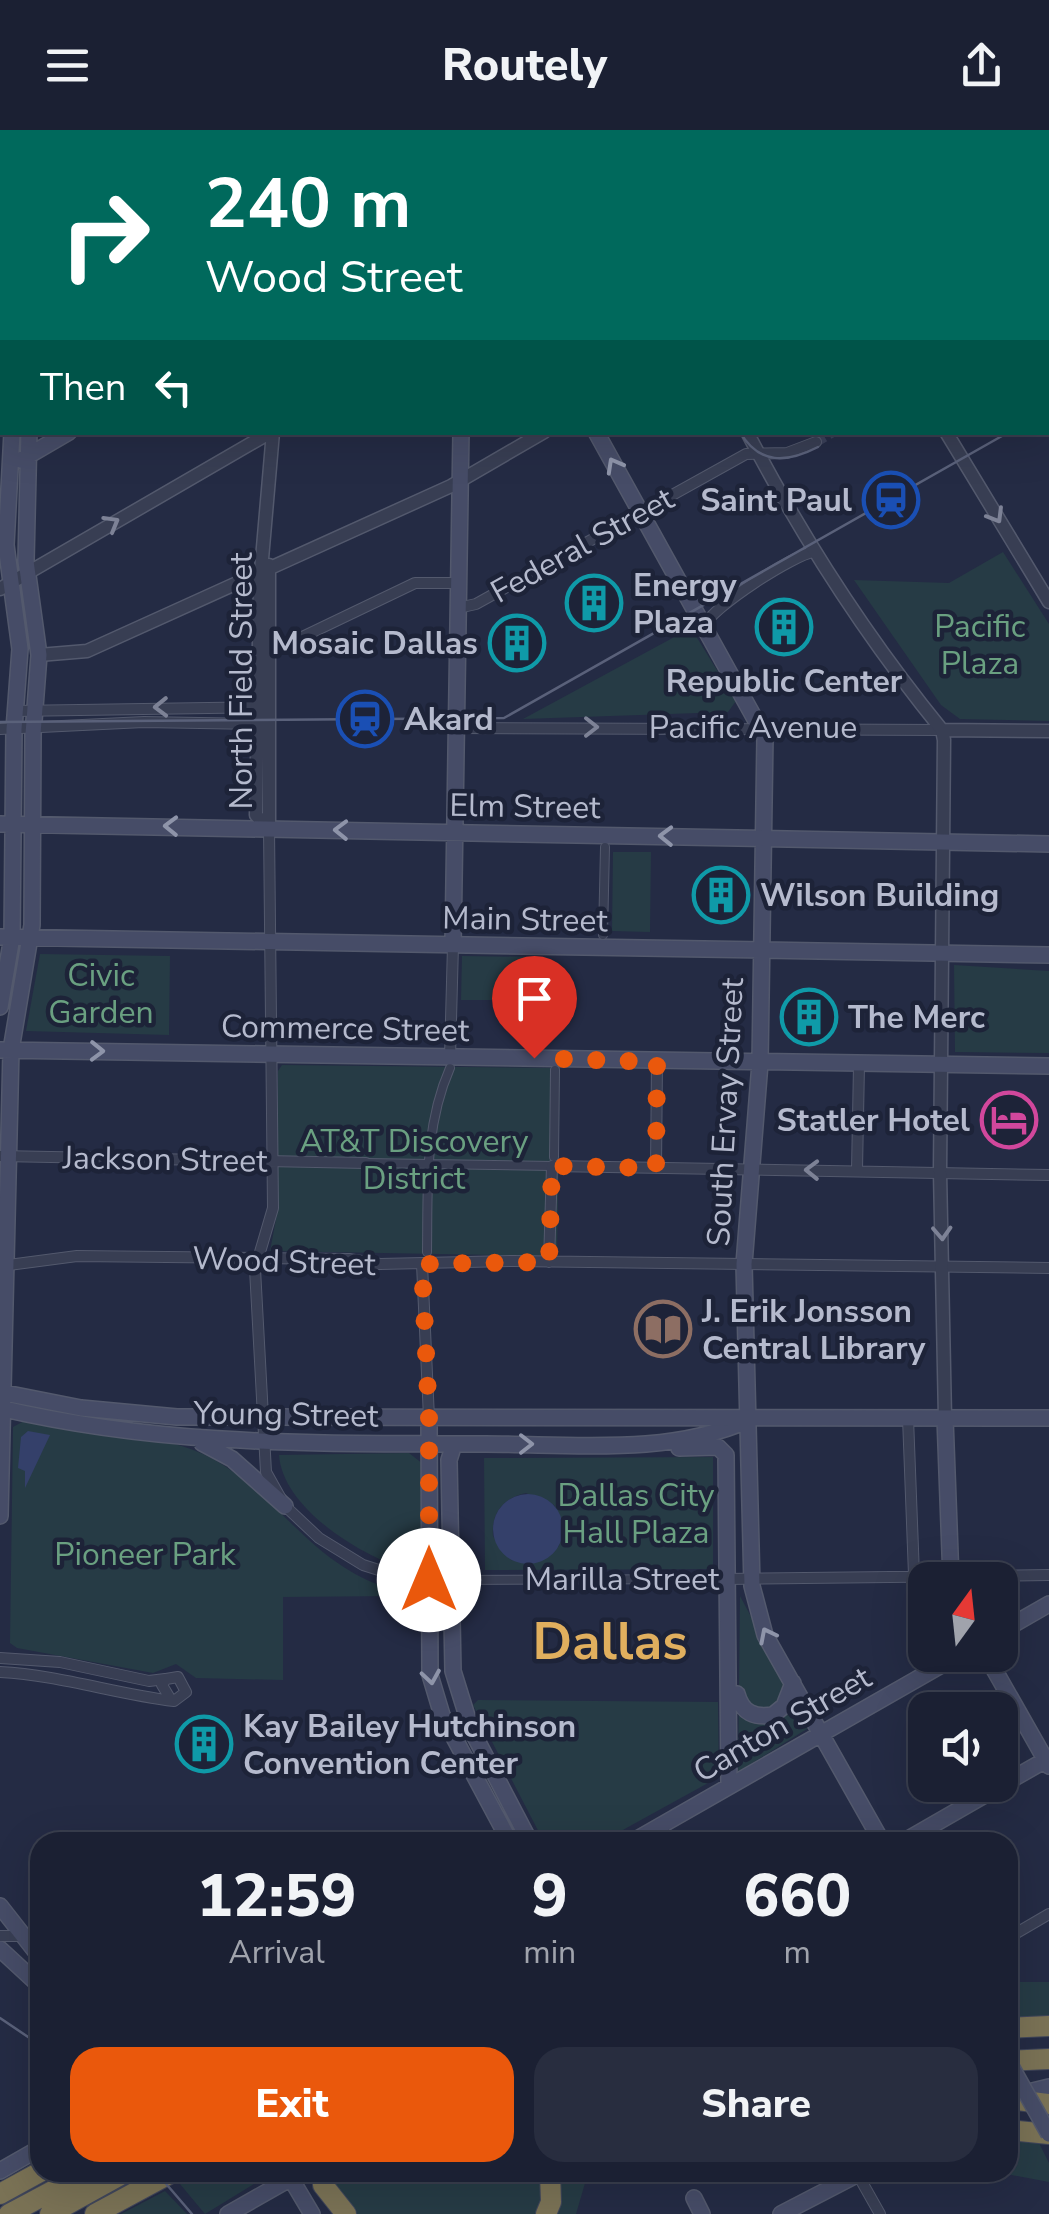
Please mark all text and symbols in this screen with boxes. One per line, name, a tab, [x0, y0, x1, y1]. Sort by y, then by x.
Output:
text: Routely	[442, 35, 607, 96]
icon: menu	[40, 38, 95, 93]
icon: share	[954, 38, 1009, 93]
text: 240 m	[205, 156, 411, 252]
icon: right	[40, 170, 170, 300]
text: Wood Street	[205, 247, 463, 308]
icon: left	[146, 360, 201, 415]
text: Then	[40, 362, 126, 413]
one-way arrow	[607, 457, 626, 475]
station icon: Saint Paul	[861, 470, 921, 530]
street label: Federal Street	[483, 477, 682, 613]
place label: Saint Paul	[700, 479, 852, 522]
one-way arrow	[984, 505, 1003, 523]
one-way arrow	[101, 516, 119, 536]
street label: North Field Street	[220, 552, 263, 809]
place label: Energy Plaza	[633, 564, 738, 644]
building icon: Energy Plaza	[564, 573, 624, 633]
building icon: Republic Center	[754, 597, 814, 657]
park label: Pacific Plaza	[934, 605, 1026, 685]
building icon: Mosaic Dallas	[487, 613, 547, 673]
place label: Mosaic Dallas	[271, 622, 478, 665]
place label: Republic Center	[666, 660, 903, 703]
station icon: Akard	[335, 689, 395, 749]
one-way arrow	[152, 696, 168, 718]
place label: Akard	[404, 698, 494, 741]
street label: Pacific Avenue	[649, 706, 857, 749]
one-way arrow	[584, 716, 600, 738]
street label: Elm Street	[449, 784, 602, 829]
one-way arrow	[163, 816, 179, 837]
one-way arrow	[332, 819, 348, 841]
one-way arrow	[657, 825, 673, 846]
building icon: Wilson Building	[691, 865, 751, 925]
place label: Wilson Building	[760, 874, 999, 917]
street label: Main Street	[442, 897, 609, 942]
park label: Civic Garden	[48, 954, 154, 1034]
pin	[492, 956, 577, 1059]
icon: arrive	[507, 971, 562, 1026]
street label: South Ervay Street	[697, 976, 754, 1247]
building icon: The Merc	[779, 987, 839, 1047]
place label: The Merc	[848, 996, 985, 1039]
street label: Commerce Street	[220, 1005, 470, 1052]
one-way arrow	[90, 1041, 106, 1062]
hotel icon: Statler Hotel	[979, 1090, 1039, 1150]
place label: Statler Hotel	[777, 1099, 970, 1142]
park label: AT&T Discovery District	[300, 1120, 529, 1200]
street label: Jackson Street	[61, 1136, 269, 1183]
one-way arrow	[803, 1159, 819, 1180]
one-way arrow	[931, 1226, 952, 1242]
street label: Wood Street	[192, 1237, 377, 1286]
place label: J. Erik Jonsson Central Library	[701, 1290, 926, 1370]
library icon: J. Erik Jonsson Central Library	[633, 1299, 693, 1359]
street label: Young Street	[192, 1391, 380, 1438]
one-way arrow	[520, 1433, 535, 1455]
park label: Dallas City Hall Plaza	[557, 1474, 715, 1554]
position arrow	[377, 1528, 481, 1632]
park label: Pioneer Park	[54, 1533, 237, 1576]
street label: Marilla Street	[525, 1558, 720, 1601]
north arrow	[908, 1562, 1018, 1672]
map controls	[908, 1562, 1018, 1802]
district label: Dallas	[532, 1606, 688, 1677]
one-way arrow	[759, 1628, 779, 1646]
street label: Canton Street	[685, 1656, 880, 1793]
one-way arrow	[420, 1669, 441, 1685]
button: sound	[908, 1692, 1018, 1802]
place label: Kay Bailey Hutchinson Convention Center	[243, 1705, 576, 1785]
building icon: Kay Bailey Hutchinson Convention Center	[174, 1714, 234, 1774]
text: 12:59	[197, 1855, 356, 1937]
text: 9	[532, 1855, 568, 1937]
text: 660	[743, 1855, 851, 1937]
text: Arrival	[229, 1931, 325, 1974]
text: min	[523, 1931, 576, 1974]
text: m	[783, 1931, 811, 1974]
button: Exit	[70, 2047, 514, 2162]
button: Share	[534, 2047, 978, 2162]

